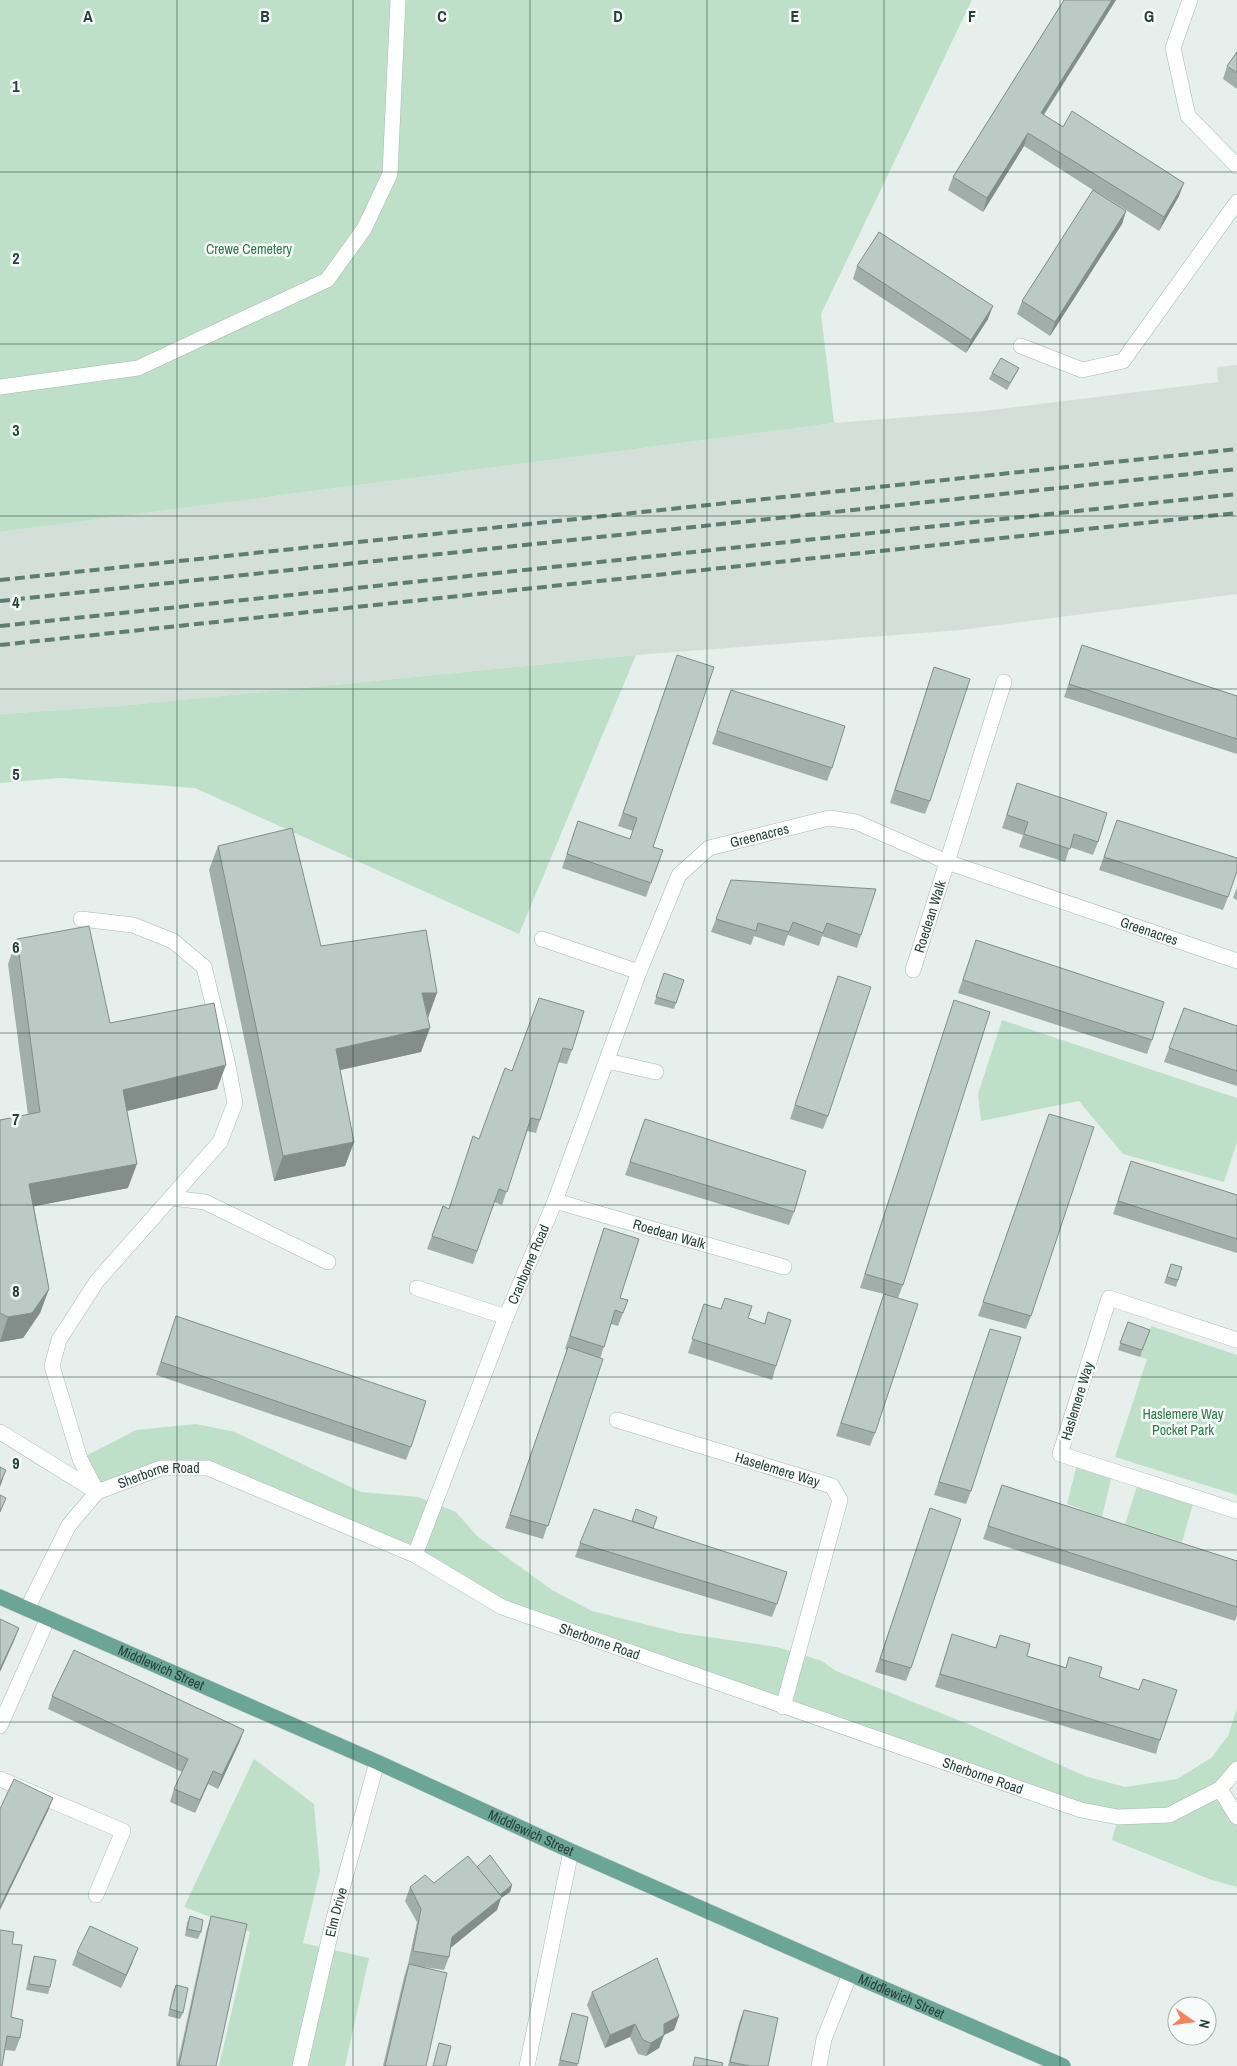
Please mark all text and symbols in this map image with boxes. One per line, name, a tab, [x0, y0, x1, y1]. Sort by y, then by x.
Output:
text: A	[83, 5, 93, 27]
text: B	[260, 5, 270, 27]
text: C	[437, 5, 447, 27]
text: D	[613, 5, 623, 27]
text: E	[791, 5, 800, 27]
text: F	[968, 5, 976, 27]
text: G	[1144, 5, 1154, 27]
text: 1	[12, 75, 20, 97]
park label: Crewe Cemetery	[206, 240, 292, 258]
text: 2	[12, 247, 20, 269]
text: 3	[12, 419, 20, 441]
text: 4	[12, 591, 20, 613]
text: 5	[12, 763, 20, 785]
street label: Greenacres	[728, 819, 791, 851]
street label: Roedean Walk	[910, 878, 950, 955]
street label: Greenacres	[1118, 913, 1181, 949]
text: 6	[12, 936, 20, 958]
text: 7	[12, 1108, 20, 1130]
street label: Roedean Walk	[631, 1215, 708, 1253]
street label: Cranborne Road	[503, 1222, 553, 1307]
text: 8	[12, 1280, 20, 1302]
street label: Haslemere Way	[1057, 1359, 1098, 1442]
park label: Haslemere Way Pocket Park	[1142, 1405, 1224, 1439]
street label: Haselemere Way	[733, 1448, 822, 1491]
text: 9	[12, 1452, 20, 1474]
street label: Sherborne Road	[115, 1459, 200, 1492]
street label: Sherborne Road	[557, 1619, 643, 1664]
street label: Middlewich Street	[115, 1641, 207, 1694]
street label: Sherborne Road	[940, 1753, 1026, 1798]
street label: Middlewich Street	[485, 1805, 577, 1860]
street label: Elm Drive	[321, 1885, 351, 1939]
street label: Middlewich Street	[856, 1970, 947, 2023]
north arrow	[1167, 1996, 1217, 2046]
text: N	[1195, 2018, 1214, 2030]

